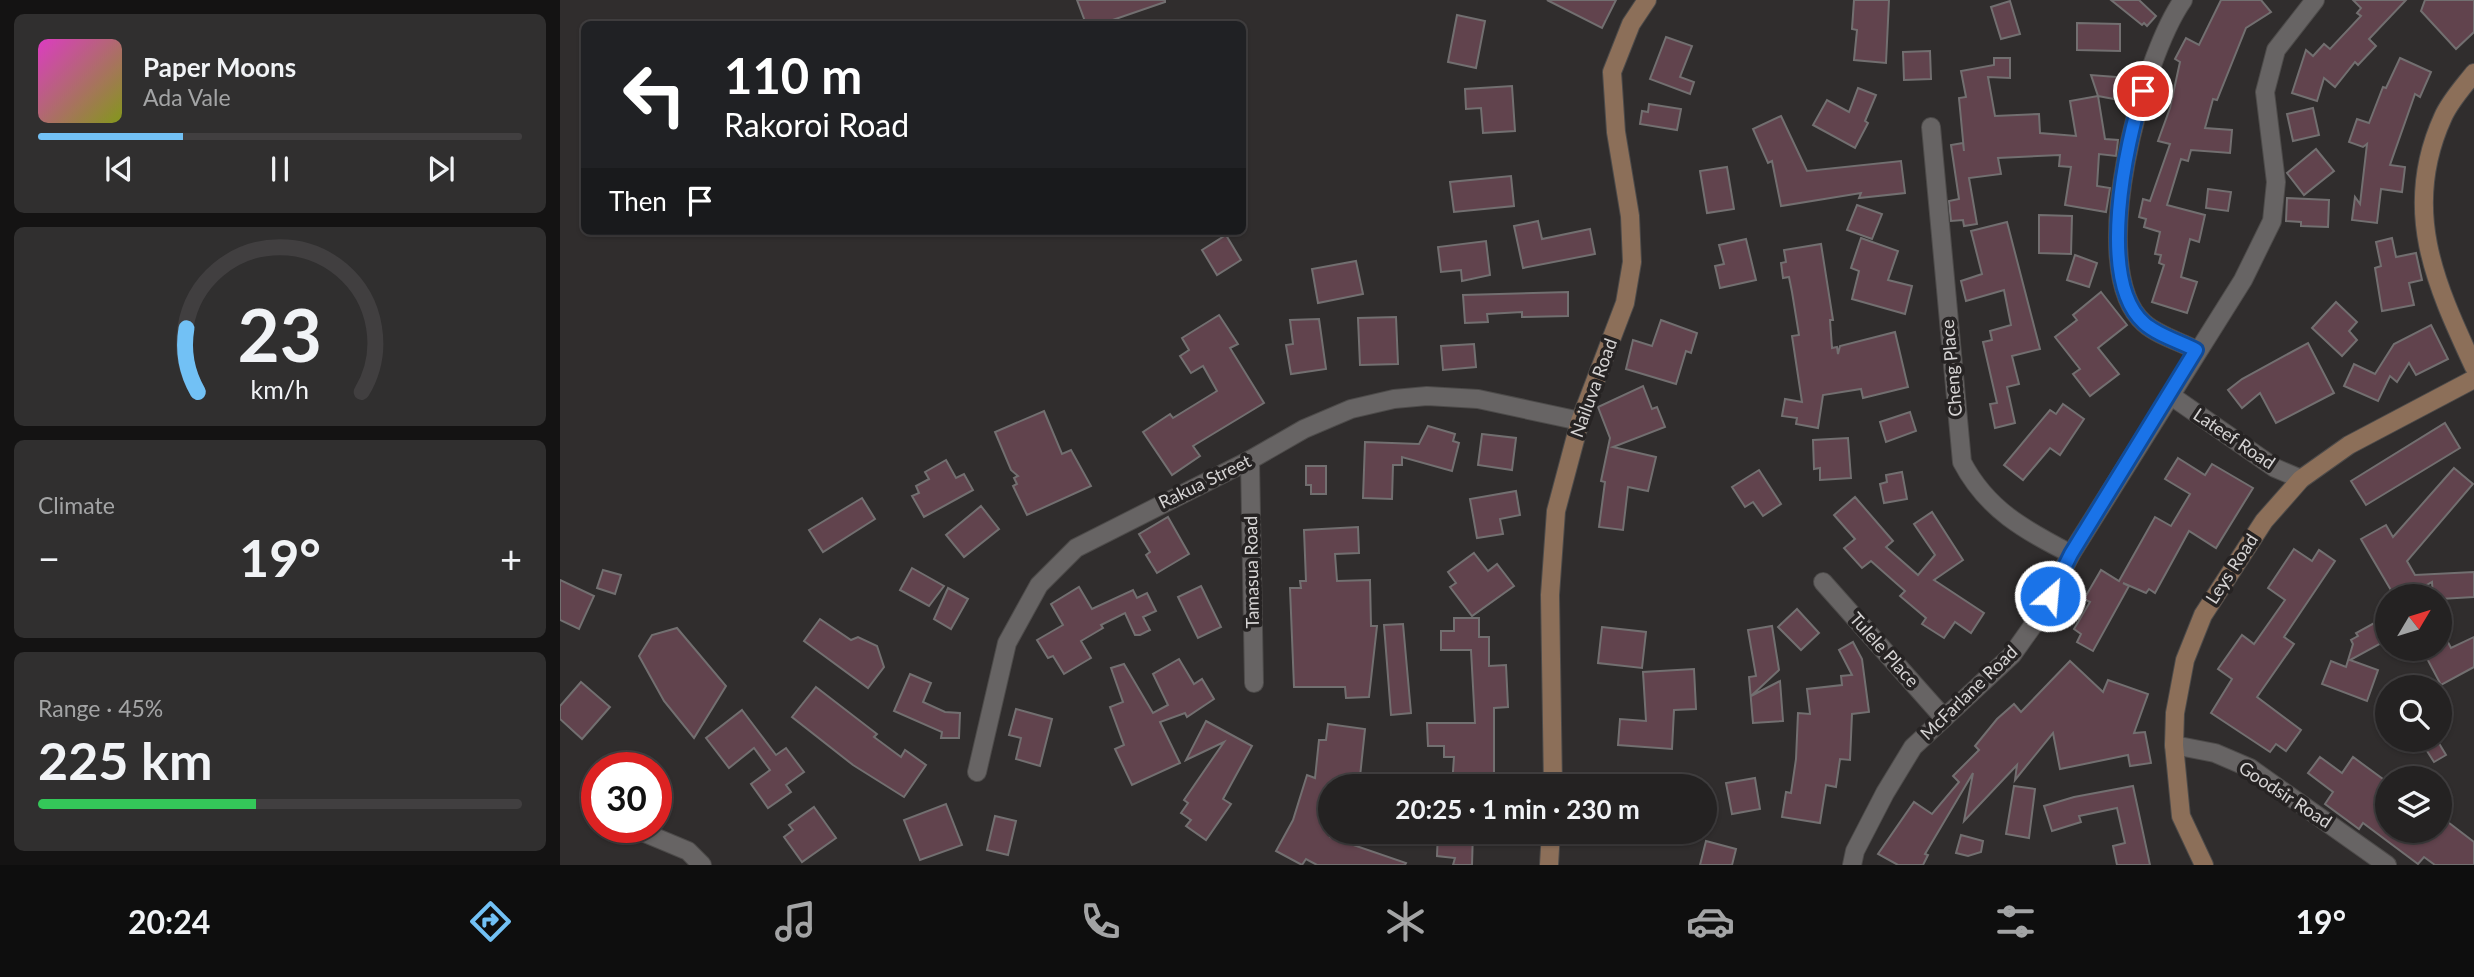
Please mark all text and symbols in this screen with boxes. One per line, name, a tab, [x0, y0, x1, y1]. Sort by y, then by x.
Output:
text: 110 m	[724, 46, 862, 104]
icon: left	[609, 49, 700, 140]
text: Paper Moons	[143, 51, 296, 83]
pin	[2113, 61, 2173, 121]
icon: arrive	[2124, 72, 2162, 110]
text: Ada Vale	[143, 83, 231, 111]
text: Rakoroi Road	[724, 105, 909, 144]
icon: previous	[100, 150, 138, 188]
icon: pause	[261, 150, 299, 188]
icon: next	[422, 150, 460, 188]
icon: arrive	[681, 182, 719, 220]
text: Then	[609, 185, 667, 217]
text: 23	[238, 291, 322, 379]
street label: Cheng Place	[1936, 319, 1966, 418]
street label: Nailuva Road	[1565, 335, 1621, 440]
text: km/h	[251, 374, 309, 404]
street label: Lateef Road	[2189, 403, 2280, 474]
street label: Rakua Street	[1155, 449, 1255, 513]
text: Climate	[38, 491, 115, 519]
street label: Tamasua Road	[1239, 516, 1263, 628]
text: 19°	[239, 526, 321, 588]
street label: Leys Road	[2200, 529, 2262, 608]
text: −	[38, 535, 60, 581]
text: +	[500, 535, 522, 581]
position arrow	[2013, 559, 2087, 633]
north arrow	[2375, 584, 2452, 662]
map controls	[2375, 584, 2452, 843]
street label: Tulele Place	[1846, 607, 1924, 691]
street label: McFarlane Road	[1915, 640, 2021, 744]
button: search	[2375, 675, 2452, 752]
text: Range · 45%	[38, 694, 163, 722]
text: 225 km	[38, 729, 212, 791]
speed limit sign: 30	[581, 752, 672, 843]
street label: Goodsir Road	[2235, 756, 2336, 832]
button: layers	[2375, 766, 2452, 843]
text: 20:25 · 1 min · 230 m	[1395, 793, 1640, 825]
icon: directions	[466, 897, 515, 946]
icon: music	[771, 897, 820, 946]
icon: phone	[1076, 897, 1125, 946]
icon: climate	[1381, 897, 1430, 946]
icon: car	[1686, 897, 1735, 946]
icon: filters	[1991, 897, 2040, 946]
text: 20:24	[128, 902, 210, 941]
text: 19°	[2296, 902, 2346, 941]

